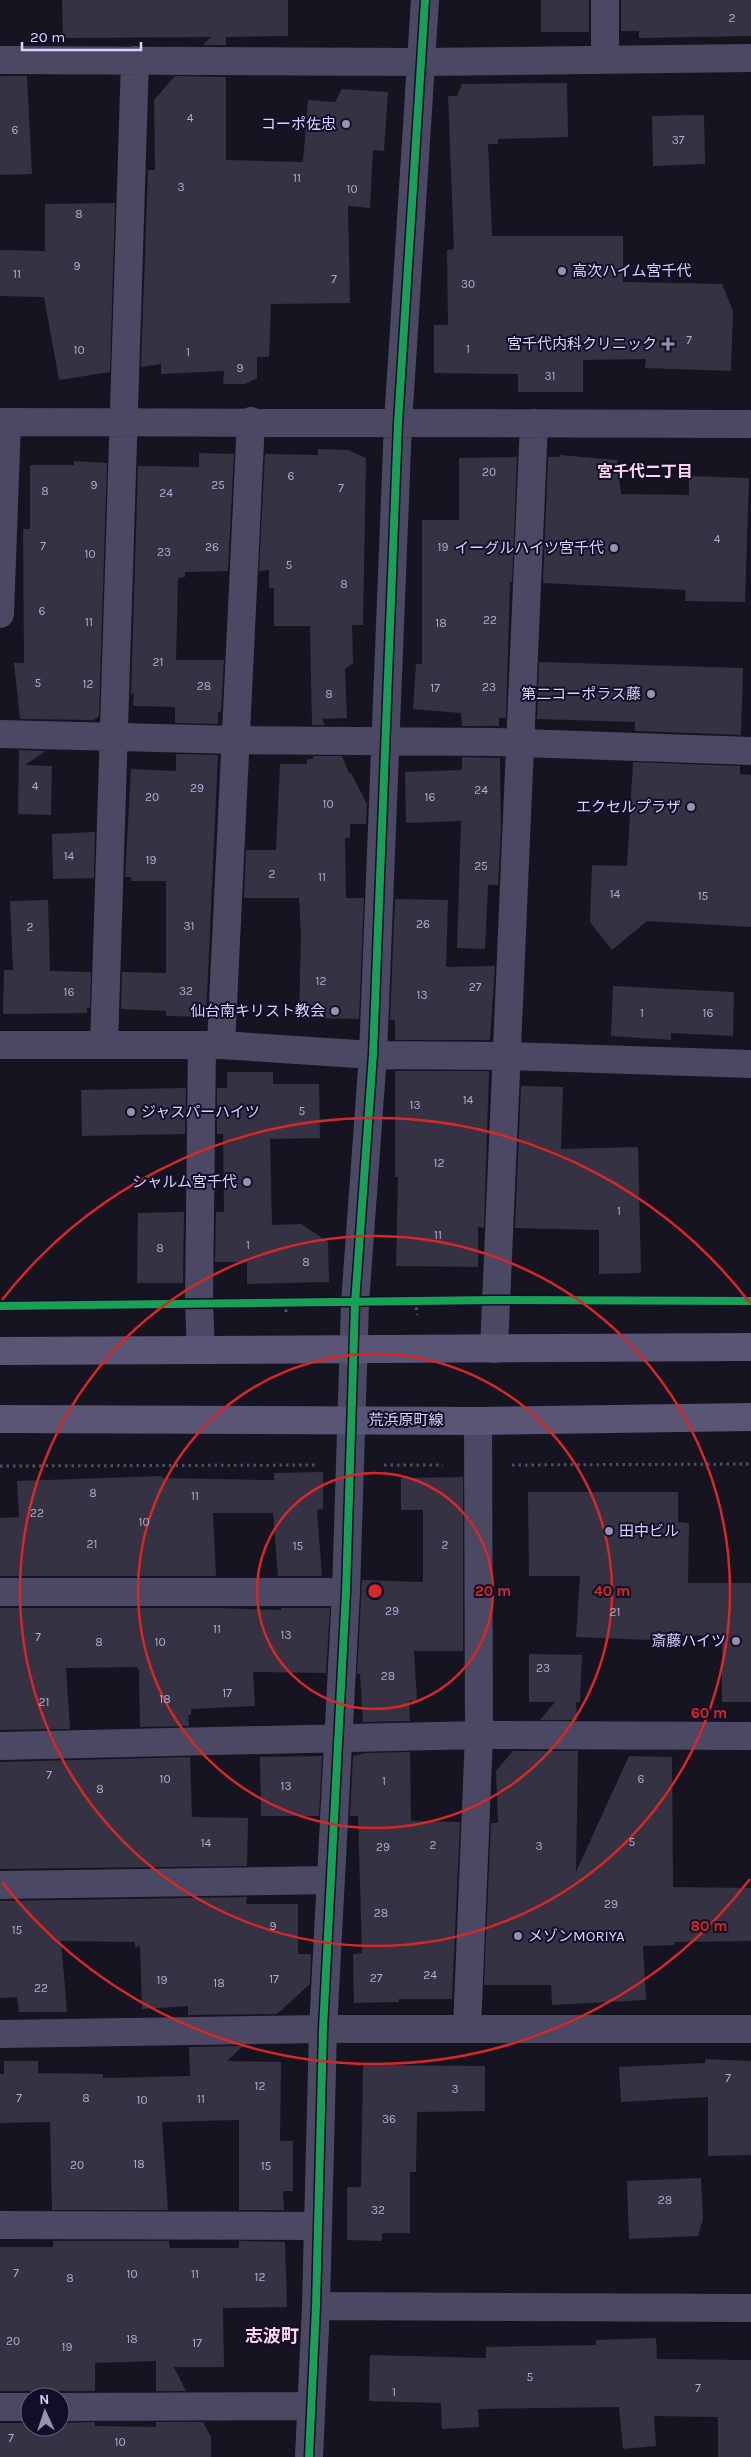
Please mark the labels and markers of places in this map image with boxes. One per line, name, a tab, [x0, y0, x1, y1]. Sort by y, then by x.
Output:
place label: コーポ佐忠	[261, 115, 336, 133]
marker: コーポ佐忠	[340, 118, 352, 130]
place label: 高次ハイム宮千代	[572, 262, 691, 280]
marker: 高次ハイム宮千代	[556, 265, 568, 277]
place label: 宮千代内科クリニック	[507, 335, 657, 353]
marker: 宮千代内科クリニック	[661, 337, 675, 351]
place label: イーグルハイツ宮千代	[454, 539, 604, 557]
marker: イーグルハイツ宮千代	[608, 542, 620, 554]
place label: 第二コーポラス藤	[521, 685, 641, 703]
marker: 第二コーポラス藤	[645, 688, 657, 700]
place label: エクセルプラザ	[576, 798, 681, 816]
marker: エクセルプラザ	[685, 801, 697, 813]
place label: 仙台南キリスト教会	[190, 1002, 325, 1020]
marker: 仙台南キリスト教会	[329, 1005, 341, 1017]
place label: ジャスパーハイツ	[141, 1103, 260, 1121]
marker: ジャスパーハイツ	[125, 1106, 137, 1118]
place label: シャルム宮千代	[132, 1173, 237, 1191]
marker: シャルム宮千代	[241, 1176, 253, 1188]
place label: 田中ビル	[619, 1522, 679, 1540]
marker: 田中ビル	[603, 1525, 615, 1537]
centre of rings	[366, 1582, 384, 1600]
place label: 斎藤ハイツ	[651, 1632, 726, 1650]
marker: 斎藤ハイツ	[730, 1635, 742, 1647]
place label: メゾンMORIYA	[528, 1927, 625, 1945]
marker: メゾンMORIYA	[512, 1930, 524, 1942]

